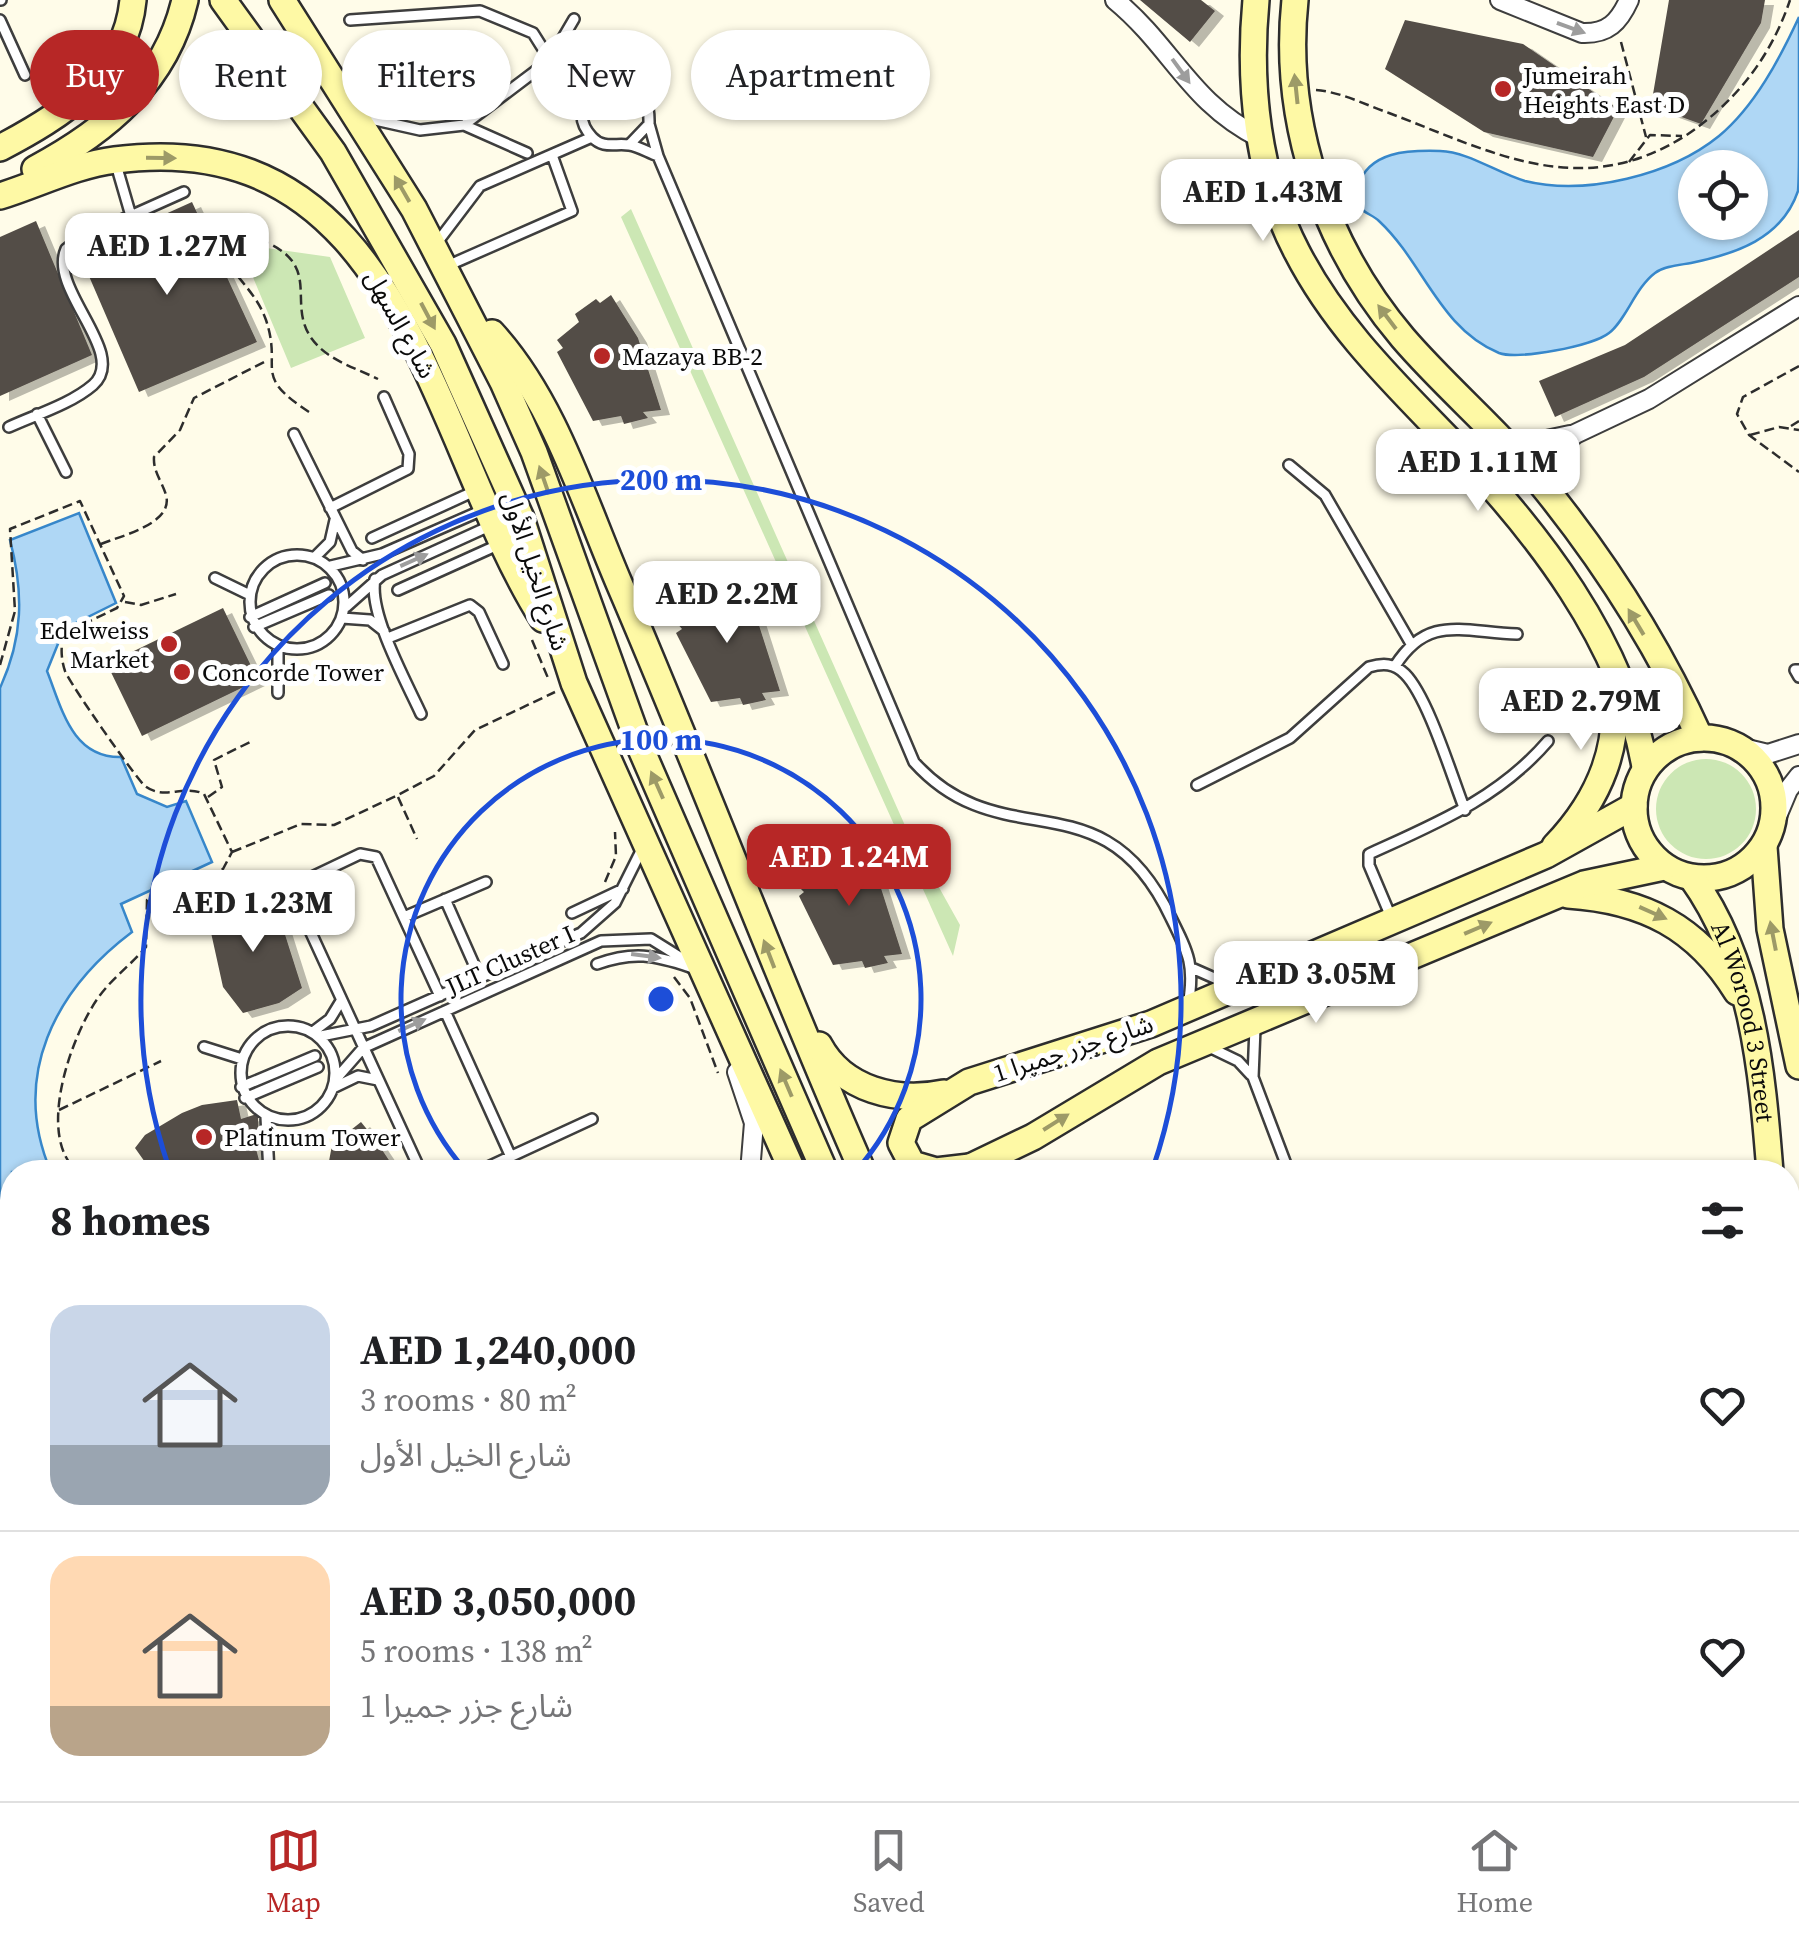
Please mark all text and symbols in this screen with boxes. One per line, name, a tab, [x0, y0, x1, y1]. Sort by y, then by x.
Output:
one-way arrow	[1556, 21, 1586, 36]
chip: Buy	[30, 30, 159, 120]
chip: Rent	[179, 30, 322, 120]
chip: Filters	[342, 30, 511, 120]
chip: New	[531, 30, 671, 120]
chip: Apartment	[691, 30, 930, 120]
one-way arrow	[1170, 58, 1190, 84]
place label: Jumeirah Heights East D	[1522, 58, 1685, 121]
one-way arrow	[1287, 73, 1303, 105]
marker: Jumeirah Heights East D	[1492, 78, 1514, 100]
one-way arrow	[146, 150, 178, 166]
map controls	[1678, 150, 1768, 240]
button: locate	[1678, 150, 1768, 240]
pin: AED 1.43M	[1149, 159, 1377, 244]
text: AED 1.43M	[1183, 169, 1343, 213]
one-way arrow	[394, 175, 411, 203]
pin: AED 1.27M	[53, 213, 281, 298]
text: AED 1.27M	[87, 223, 247, 267]
street label: شارع السهل	[355, 264, 445, 385]
one-way arrow	[419, 302, 436, 331]
one-way arrow	[1377, 304, 1397, 330]
place label: Mazaya BB-2	[622, 339, 763, 373]
marker: Mazaya BB-2	[591, 345, 613, 367]
pin: AED 1.11M	[1364, 429, 1592, 514]
text: AED 1.11M	[1398, 439, 1558, 483]
text: 200 m	[620, 459, 702, 500]
one-way arrow	[535, 465, 550, 495]
street label: شارع الخيل الأول	[492, 487, 578, 656]
one-way arrow	[400, 551, 429, 568]
pin: AED 2.2M	[624, 561, 830, 646]
text: AED 2.2M	[656, 571, 798, 615]
one-way arrow	[1628, 608, 1645, 636]
place label: Edelweiss Market	[40, 613, 150, 676]
marker: Edelweiss Market	[158, 633, 180, 655]
place label: Concorde Tower	[202, 655, 385, 689]
marker: Concorde Tower	[171, 661, 193, 683]
pin: AED 2.79M	[1467, 668, 1695, 753]
text: AED 2.79M	[1501, 678, 1661, 722]
text: 100 m	[620, 719, 702, 760]
one-way arrow	[649, 770, 665, 800]
pin: AED 1.24M	[735, 824, 963, 909]
text: AED 1.24M	[769, 834, 929, 878]
pin: AED 1.23M	[139, 870, 367, 955]
text: AED 1.23M	[173, 880, 333, 924]
one-way arrow	[1638, 905, 1668, 921]
street label: Al Worood 3 Street	[1703, 915, 1783, 1125]
street label: JLT Cluster I	[439, 916, 580, 1004]
one-way arrow	[1463, 920, 1493, 936]
one-way arrow	[1764, 920, 1780, 951]
one-way arrow	[761, 939, 776, 969]
pin: AED 3.05M	[1202, 941, 1430, 1026]
one-way arrow	[631, 948, 663, 964]
text: AED 3.05M	[1236, 951, 1396, 995]
centre of rings	[643, 981, 679, 1017]
street label: شارع جزر جميرا 1	[989, 1006, 1158, 1092]
one-way arrow	[398, 1017, 427, 1034]
one-way arrow	[778, 1068, 794, 1098]
one-way arrow	[1042, 1114, 1070, 1132]
place label: Platinum Tower	[224, 1120, 401, 1154]
marker: Platinum Tower	[193, 1126, 215, 1148]
text: 8 homes	[50, 1191, 210, 1249]
icon: filters	[1695, 1193, 1750, 1248]
text: AED 1,240,000	[360, 1320, 636, 1378]
icon: home	[130, 1345, 250, 1465]
text: 3 rooms · 80 m²	[360, 1378, 577, 1422]
icon: heart	[1695, 1378, 1750, 1433]
text: شارع الخيل الأول	[360, 1433, 572, 1477]
text: AED 3,050,000	[360, 1571, 636, 1629]
icon: home	[130, 1596, 250, 1716]
text: 5 rooms · 138 m²	[360, 1629, 593, 1673]
icon: heart	[1695, 1629, 1750, 1684]
text: شارع جزر جميرا 1	[360, 1684, 573, 1728]
tab: Map	[266, 1823, 321, 1921]
tab: Saved	[853, 1823, 925, 1921]
tab: Home	[1457, 1823, 1533, 1921]

